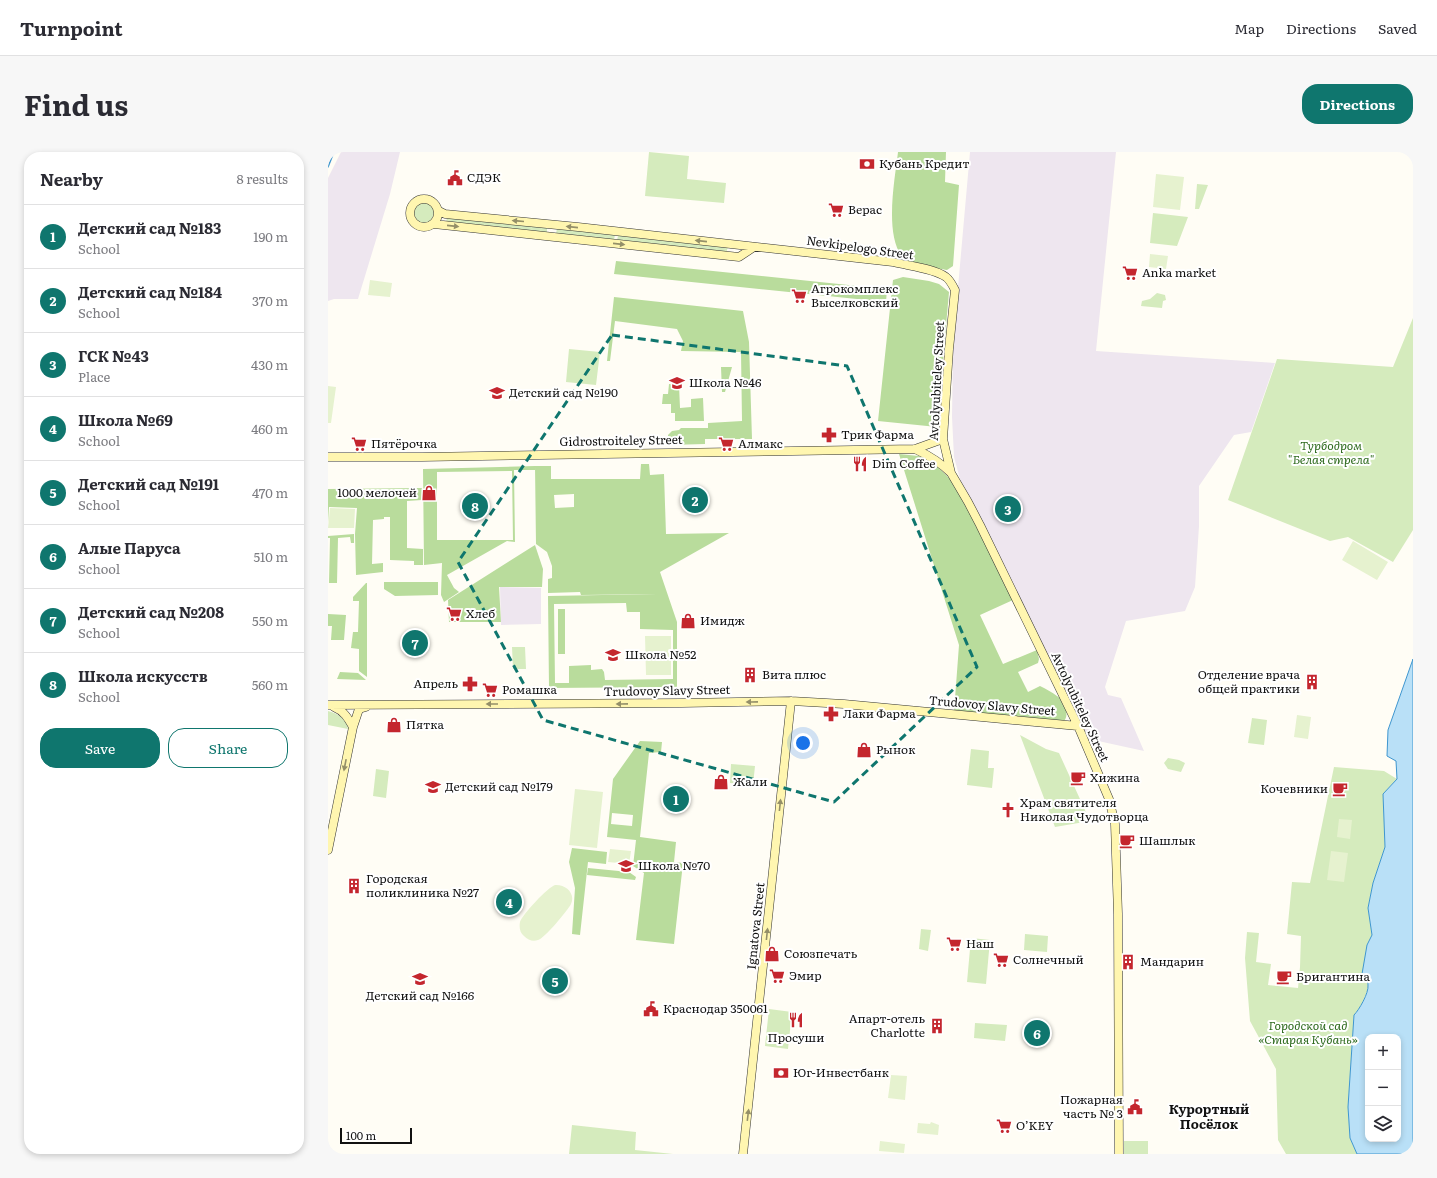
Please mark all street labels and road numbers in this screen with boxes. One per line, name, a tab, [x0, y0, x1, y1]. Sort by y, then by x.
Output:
street label: Nevkipelogo Street	[805, 231, 915, 263]
street label: Avtolyubiteley Street	[924, 321, 948, 441]
street label: Gidrostroiteley Street	[559, 430, 683, 450]
street label: Avtolyubiteley Street	[1047, 649, 1114, 765]
street label: Trudovoy Slavy Street	[603, 680, 731, 700]
street label: Trudovoy Slavy Street	[928, 691, 1056, 720]
street label: Ignatova Street	[741, 881, 769, 970]

